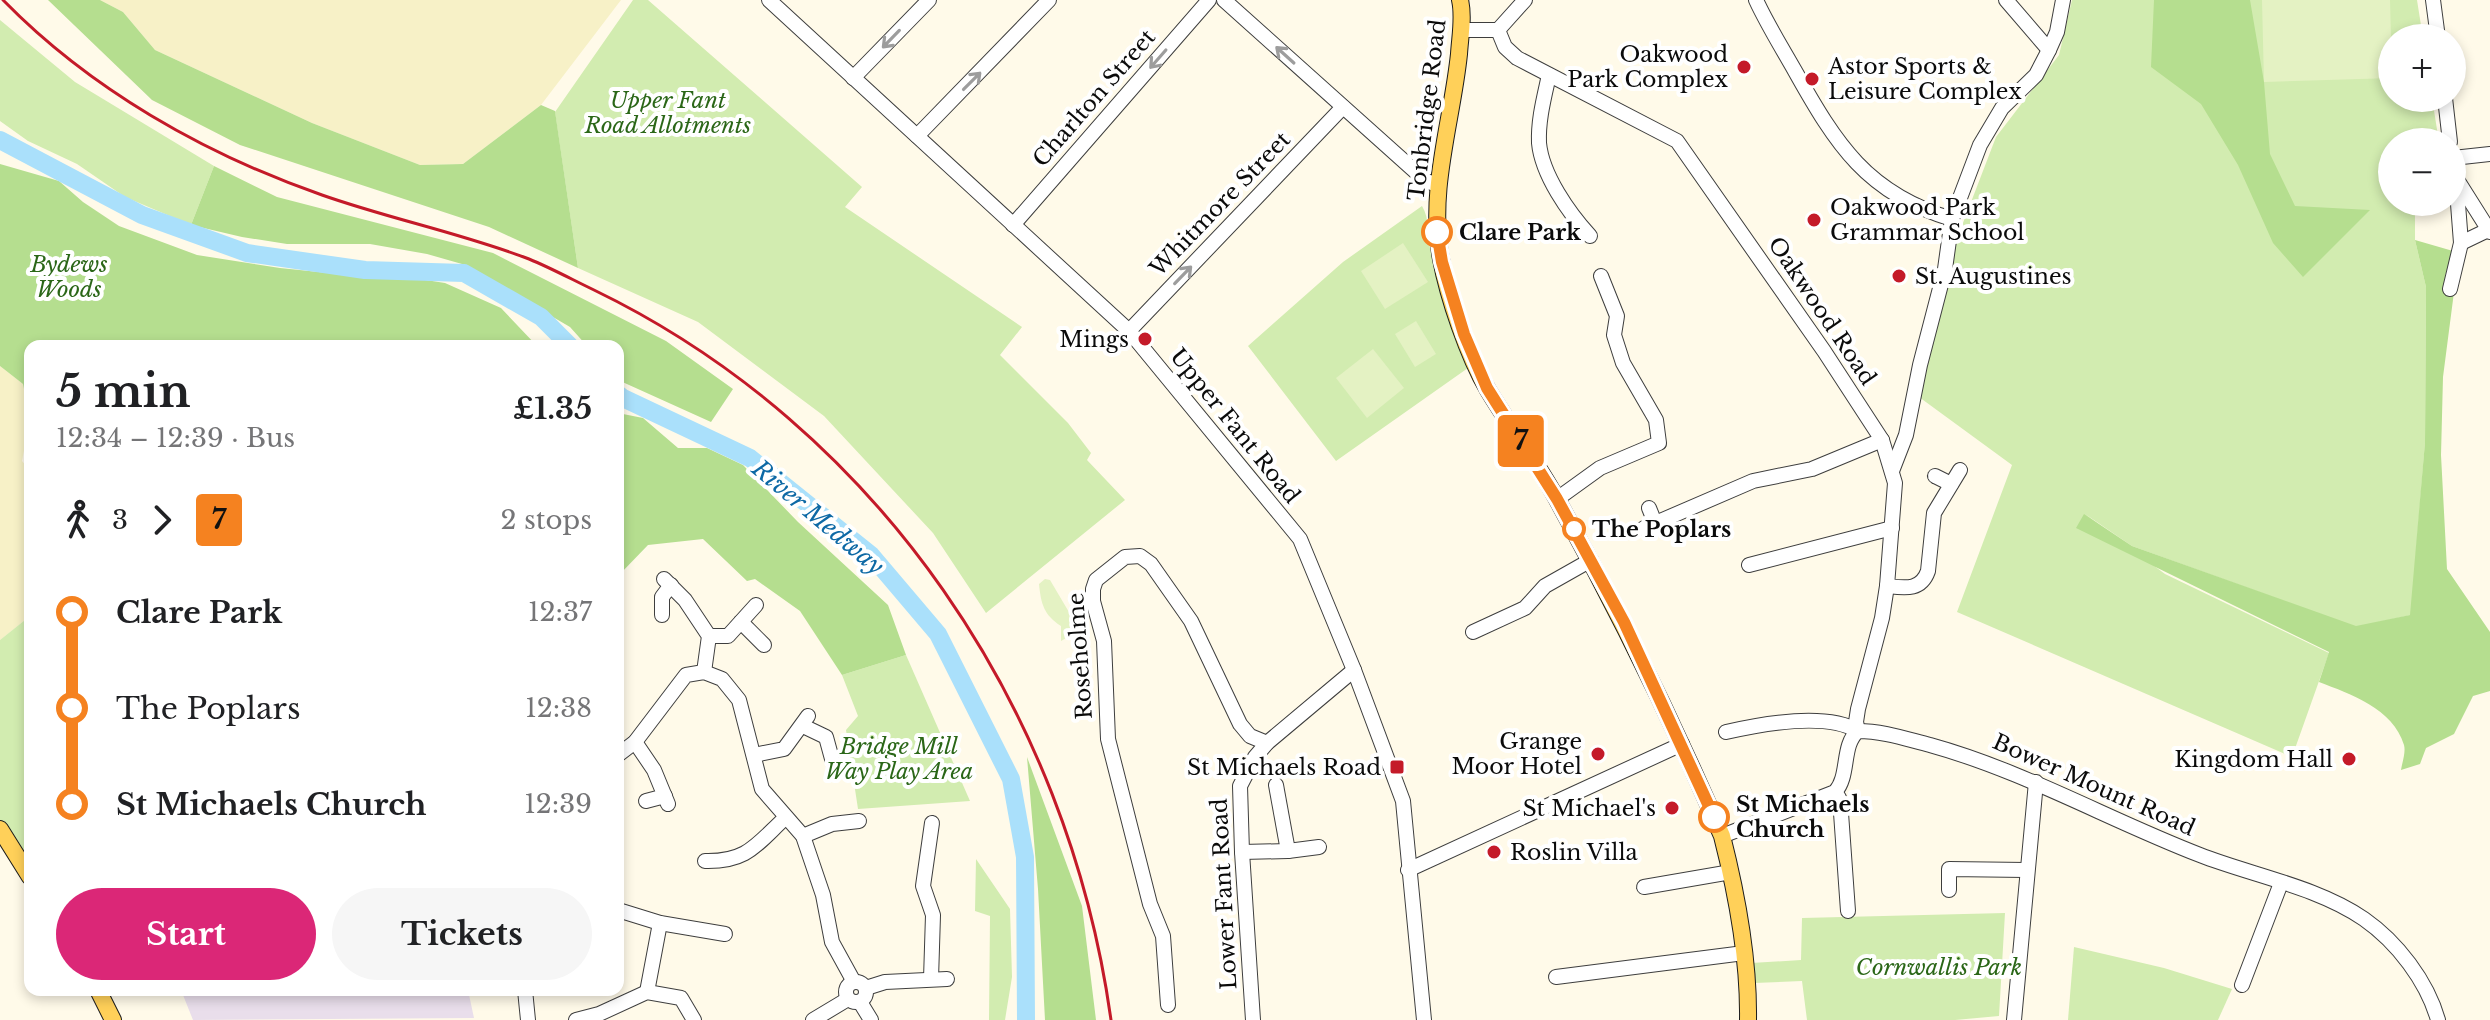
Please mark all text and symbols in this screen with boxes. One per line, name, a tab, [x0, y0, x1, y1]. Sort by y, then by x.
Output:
street label: Tonbridge Road	[1402, 18, 1452, 202]
street label: Charlton Street	[1027, 23, 1161, 172]
map controls	[2378, 24, 2466, 216]
button: +	[2378, 24, 2466, 112]
one-way arrow	[882, 29, 901, 48]
place label: Oakwood Park Complex	[1567, 41, 1729, 93]
one-way arrow	[1275, 47, 1295, 65]
one-way arrow	[1149, 48, 1167, 68]
place label: Astor Sports & Leisure Complex	[1827, 53, 2022, 105]
marker: Oakwood Park Complex	[1735, 58, 1753, 76]
marker: Astor Sports & Leisure Complex	[1803, 70, 1821, 88]
one-way arrow	[962, 72, 981, 91]
park label: Upper Fant Road Allotments	[584, 87, 751, 139]
street label: Whitmore Street	[1143, 126, 1296, 283]
button: −	[2378, 128, 2466, 216]
place label: Oakwood Park Grammar School	[1830, 194, 2025, 246]
marker: Oakwood Park Grammar School	[1805, 211, 1823, 229]
marker: Clare Park	[1422, 217, 1452, 247]
place label: Clare Park	[1459, 219, 1581, 246]
street label: Oakwood Road	[1762, 232, 1882, 390]
park label: Bydews Woods	[29, 251, 108, 303]
place label: St. Augustines	[1915, 263, 2072, 290]
one-way arrow	[1173, 265, 1192, 285]
marker: St. Augustines	[1890, 267, 1908, 285]
place label: Mings	[1059, 326, 1129, 353]
marker: Mings	[1136, 330, 1154, 348]
street label: Upper Fant Road	[1164, 343, 1306, 509]
text: 5 min	[56, 364, 190, 419]
text: £1.35	[513, 390, 592, 427]
line badge: 7	[1495, 415, 1547, 467]
text: 12:34 – 12:39 · Bus	[56, 422, 295, 454]
text: 7	[1514, 423, 1528, 458]
water label: River Medway	[746, 453, 890, 581]
icon: walk	[56, 498, 100, 542]
icon: forward	[140, 498, 184, 542]
text: 7	[212, 502, 226, 537]
text: 3	[112, 504, 128, 536]
text: 2 stops	[500, 504, 592, 536]
place label: The Poplars	[1592, 516, 1731, 543]
marker: The Poplars	[1563, 518, 1585, 540]
street label: Roseholme	[1062, 592, 1098, 720]
text: Clare Park	[116, 594, 282, 631]
text: 12:37	[528, 596, 592, 628]
text: The Poplars	[116, 690, 301, 727]
text: 12:38	[525, 692, 592, 724]
place label: Grange Moor Hotel	[1451, 728, 1582, 780]
street label: Bower Mount Road	[1989, 728, 2200, 842]
park label: Bridge Mill Way Play Area	[825, 733, 973, 785]
marker: Grange Moor Hotel	[1589, 745, 1607, 763]
place label: Kingdom Hall	[2174, 746, 2333, 773]
marker: Kingdom Hall	[2340, 750, 2358, 768]
place label: St Michaels Road	[1187, 754, 1381, 781]
marker: St Michaels Road	[1388, 758, 1406, 776]
text: St Michaels Church	[116, 786, 427, 823]
text: 12:39	[524, 788, 592, 820]
place label: St Michaels Church	[1736, 791, 1870, 843]
place label: St Michael's	[1523, 795, 1656, 822]
street label: Lower Fant Road	[1205, 797, 1242, 990]
marker: St Michael's	[1663, 799, 1681, 817]
marker: St Michaels Church	[1699, 802, 1729, 832]
place label: Roslin Villa	[1510, 839, 1639, 866]
marker: Roslin Villa	[1485, 843, 1503, 861]
button: Start	[56, 888, 316, 980]
button: Tickets	[332, 888, 592, 980]
park label: Cornwallis Park	[1856, 954, 2022, 981]

